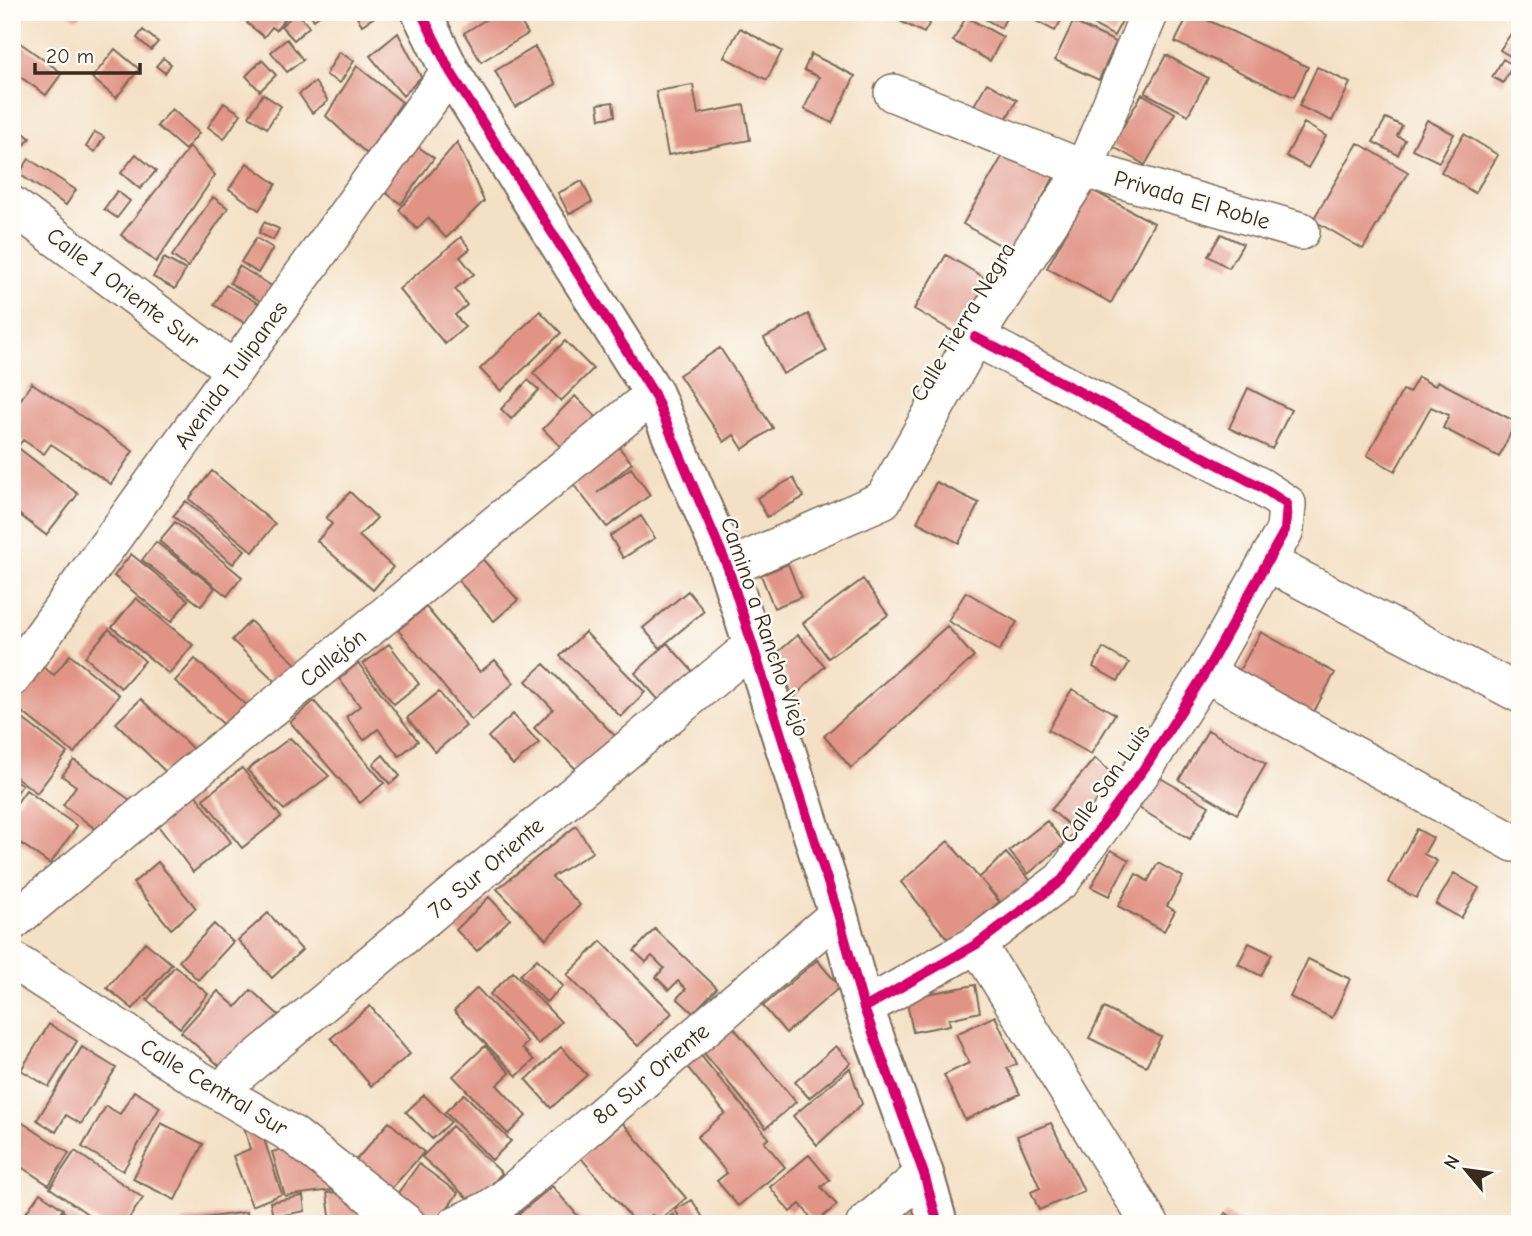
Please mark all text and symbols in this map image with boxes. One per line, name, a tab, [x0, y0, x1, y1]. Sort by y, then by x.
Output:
scale bar	[35, 32, 140, 76]
text: 20 m	[46, 44, 94, 68]
street label: Privada El Roble	[1111, 165, 1273, 235]
street label: Calle 1 Oriente Sur	[41, 222, 205, 355]
street label: Calle Tierra Negra	[905, 238, 1021, 406]
street label: Avenida Tulipanes	[168, 296, 294, 454]
street label: Camino a Rancho Viejo	[715, 514, 815, 740]
street label: Callejón	[294, 623, 372, 693]
street label: Calle San Luis	[1054, 720, 1156, 848]
street label: 7a Sur Oriente	[423, 812, 549, 924]
street label: 8a Sur Oriente	[587, 1018, 715, 1130]
street label: Calle Central Sur	[135, 1032, 293, 1142]
north arrow	[1430, 1134, 1500, 1204]
text: N	[1439, 1151, 1465, 1173]

